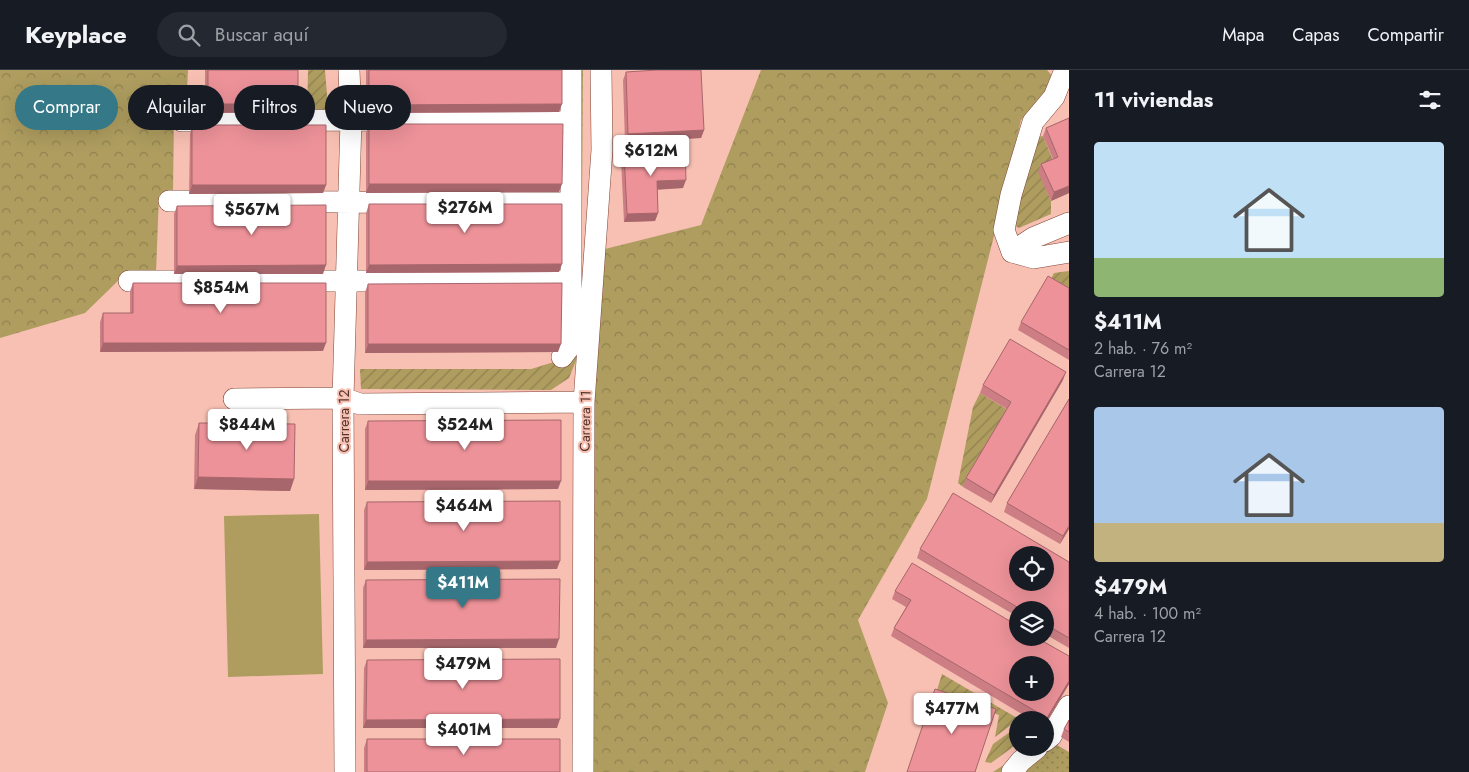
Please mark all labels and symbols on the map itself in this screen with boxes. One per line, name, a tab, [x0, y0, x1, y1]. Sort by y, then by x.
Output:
pin: $612M	[616, 134, 686, 177]
pin: $276M	[430, 191, 500, 234]
pin: $567M	[217, 194, 287, 236]
pin: $854M	[186, 272, 256, 314]
street label: Carrera 12	[334, 390, 354, 452]
street label: Carrera 11	[574, 390, 596, 452]
pin: $844M	[212, 408, 282, 451]
pin: $524M	[430, 408, 500, 451]
pin: $464M	[429, 490, 499, 532]
pin: $411M	[428, 566, 498, 609]
pin: $479M	[428, 648, 498, 690]
pin: $477M	[917, 692, 987, 735]
pin: $401M	[429, 714, 499, 756]

